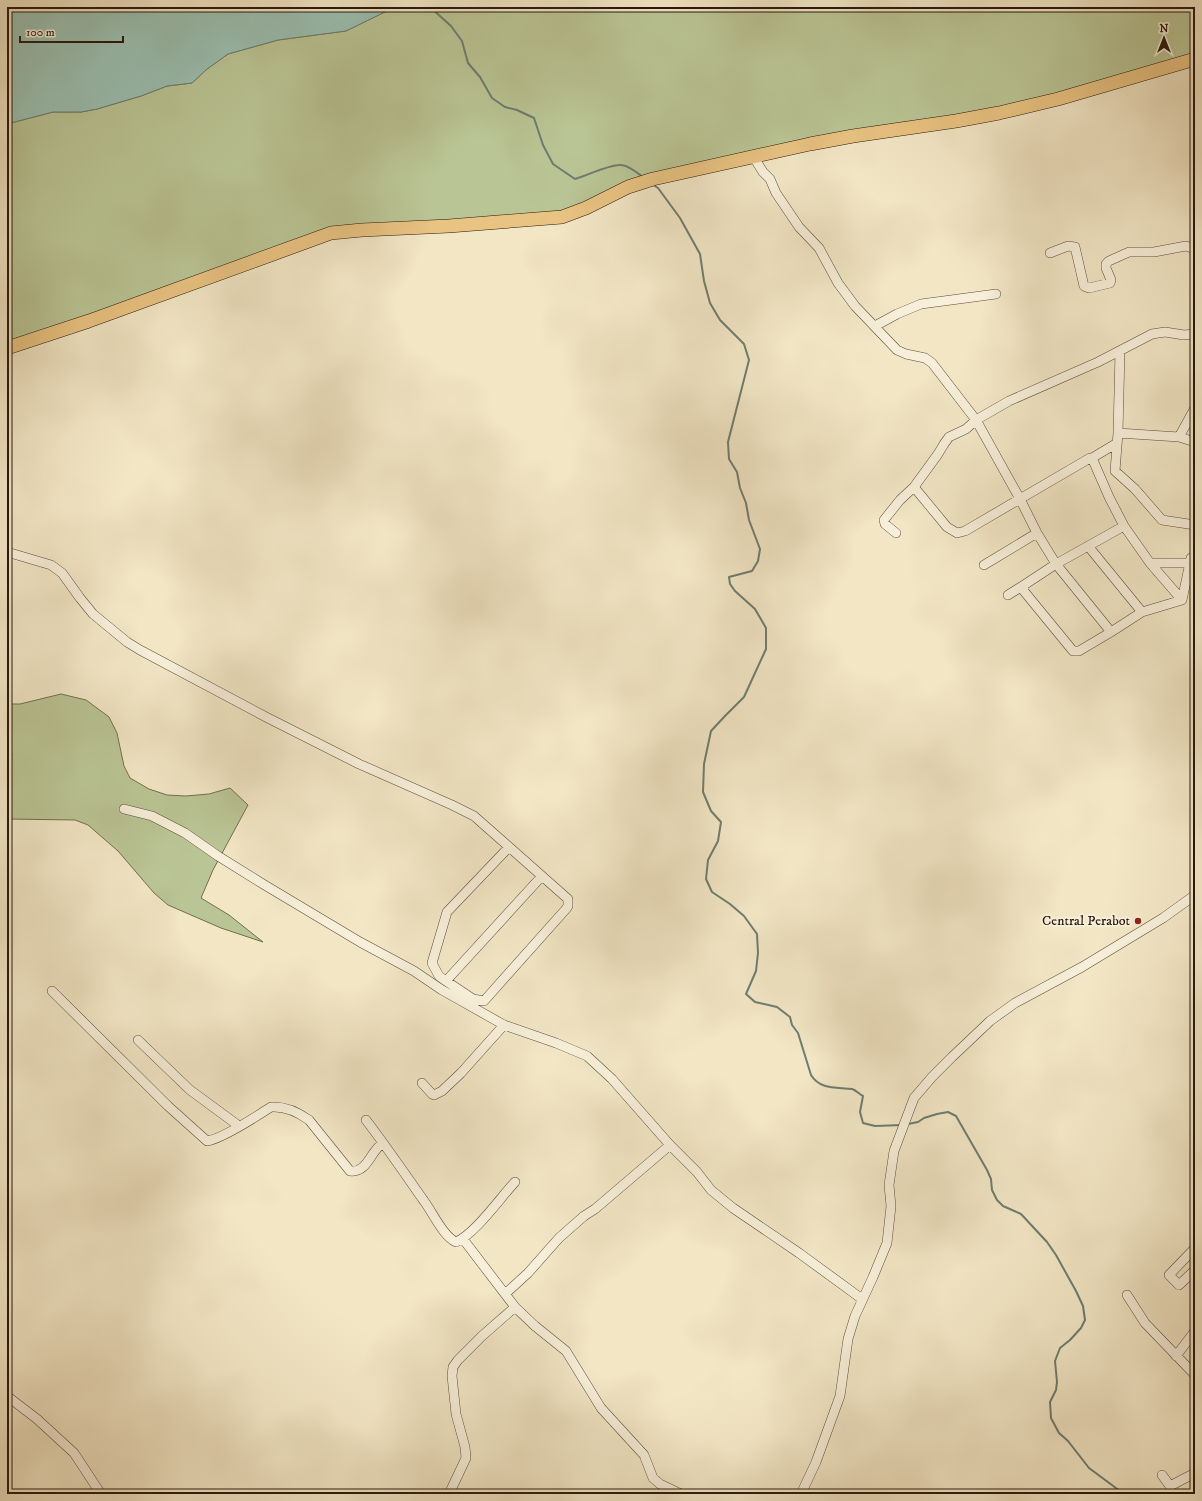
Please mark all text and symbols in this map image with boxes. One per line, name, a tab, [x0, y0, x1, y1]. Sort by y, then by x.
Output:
scale bar	[20, 18, 123, 44]
north arrow	[1144, 18, 1184, 58]
text: N	[1159, 22, 1169, 36]
text: 100 m	[26, 25, 55, 40]
place label: Central Perabot	[1042, 912, 1131, 930]
marker: Central Perabot	[1133, 916, 1143, 926]

